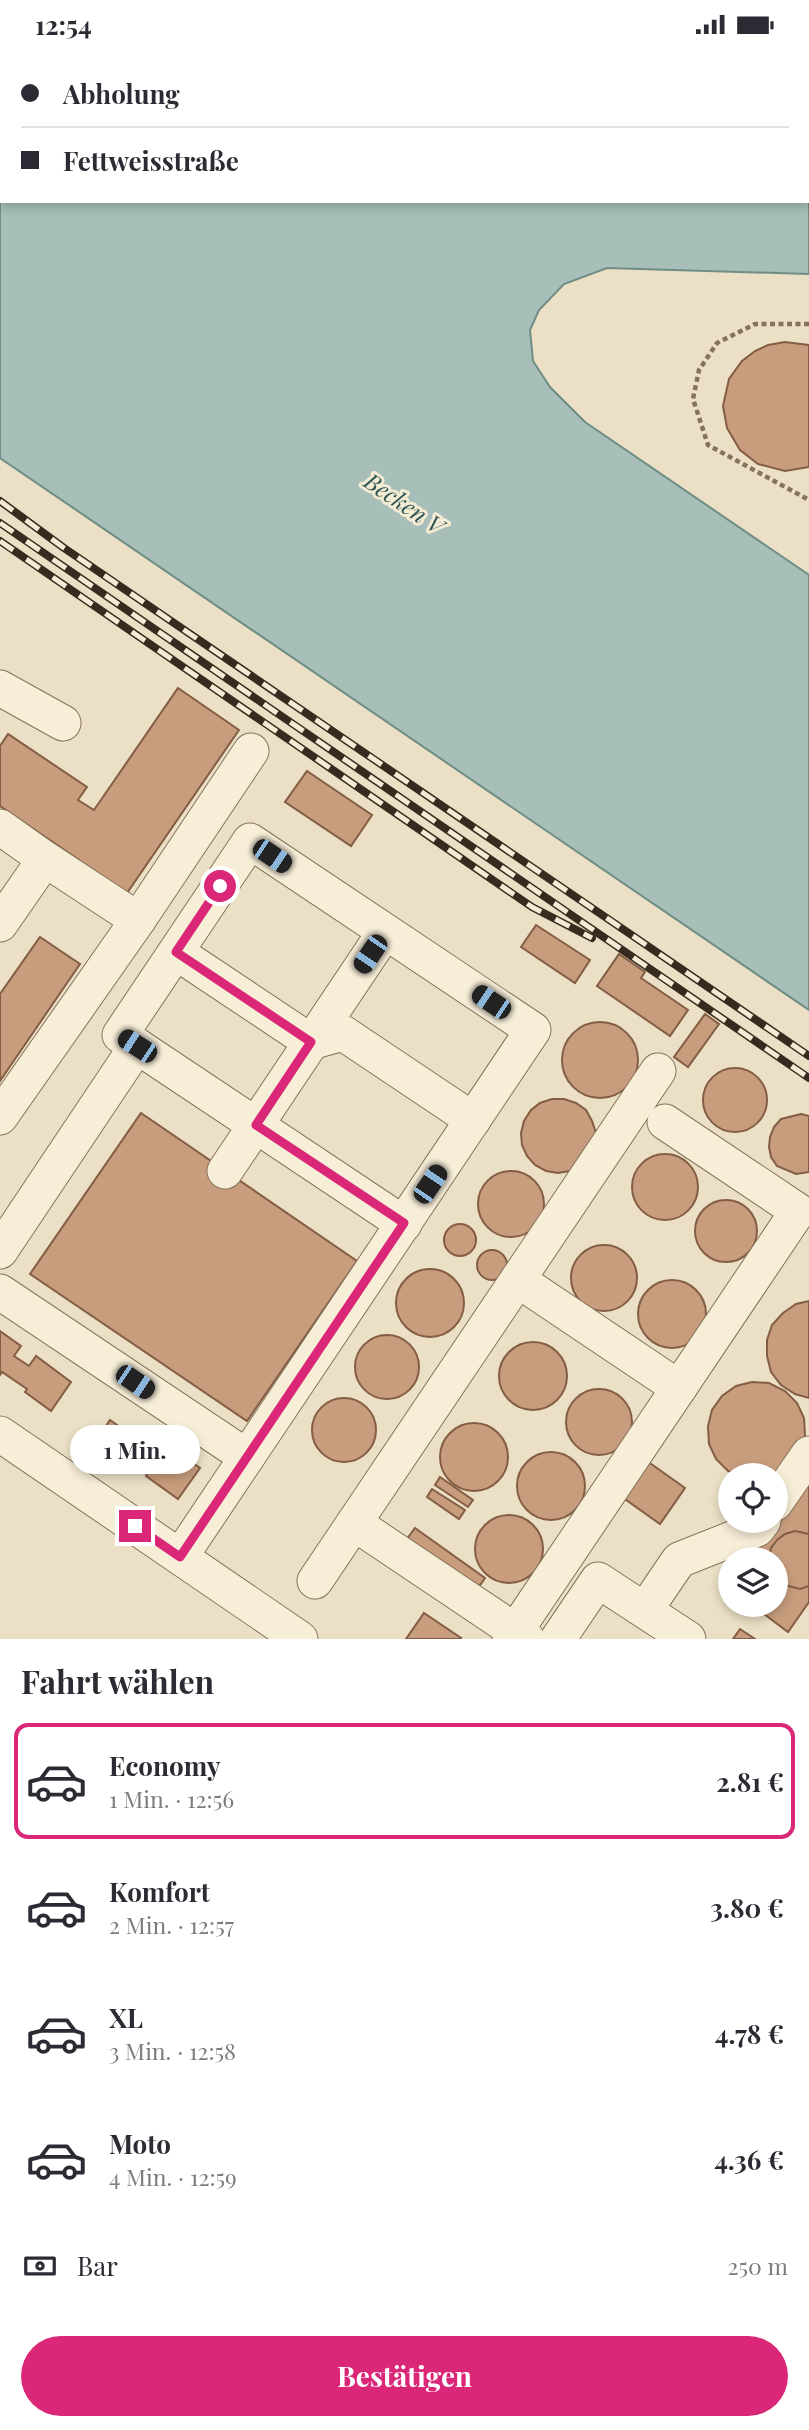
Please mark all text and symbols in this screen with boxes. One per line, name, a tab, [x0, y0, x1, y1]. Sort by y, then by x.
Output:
text: 12:54	[35, 7, 92, 42]
text: Abholung	[63, 76, 180, 111]
text: Fettweisstraße	[63, 143, 239, 178]
water label: Becken V	[358, 464, 454, 543]
car	[249, 836, 296, 876]
route start	[204, 870, 236, 902]
car	[350, 931, 391, 977]
car	[468, 982, 515, 1022]
car	[114, 1026, 161, 1066]
car	[410, 1161, 451, 1207]
car	[112, 1362, 159, 1402]
callout: 1 Min.	[70, 1425, 200, 1473]
text: 1 Min.	[103, 1434, 167, 1465]
map controls	[718, 1463, 788, 1617]
button: locate	[718, 1463, 788, 1533]
route end	[119, 1510, 151, 1542]
button: layers	[718, 1547, 788, 1617]
text: Fahrt wählen	[21, 1659, 214, 1702]
text: Economy	[109, 1748, 220, 1783]
icon: car	[25, 1750, 88, 1813]
text: 2.81 €	[716, 1764, 784, 1799]
text: 1 Min. · 12:56	[109, 1783, 234, 1814]
text: Komfort	[109, 1874, 210, 1909]
icon: car	[25, 1876, 88, 1939]
text: 3.80 €	[710, 1890, 784, 1925]
text: 2 Min. · 12:57	[109, 1909, 234, 1940]
text: XL	[109, 2000, 143, 2035]
icon: car	[25, 2002, 88, 2065]
text: 4.78 €	[715, 2016, 784, 2051]
text: 3 Min. · 12:58	[109, 2035, 236, 2066]
text: Moto	[109, 2126, 171, 2161]
icon: car	[25, 2128, 88, 2191]
text: 4.36 €	[714, 2142, 784, 2177]
text: 4 Min. · 12:59	[109, 2161, 237, 2192]
icon: cash	[21, 2247, 59, 2285]
text: Bar	[77, 2248, 118, 2283]
text: 250 m	[727, 2250, 788, 2281]
button: Bestätigen	[21, 2336, 788, 2416]

